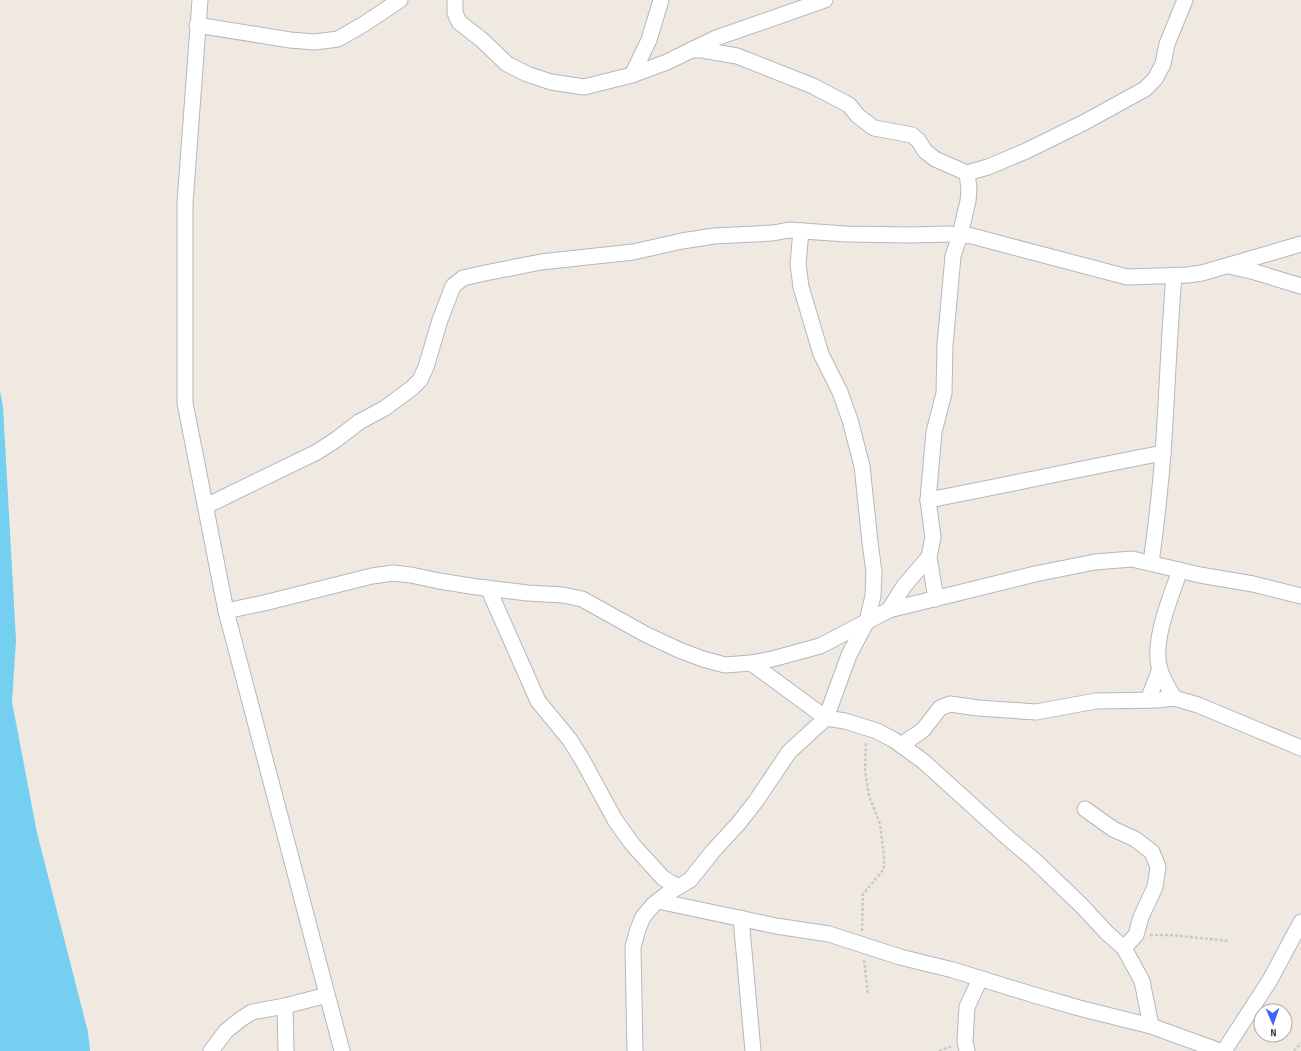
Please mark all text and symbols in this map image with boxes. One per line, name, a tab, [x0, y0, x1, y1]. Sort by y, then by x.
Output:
north arrow	[1253, 1003, 1293, 1043]
text: N	[1270, 1026, 1276, 1039]

